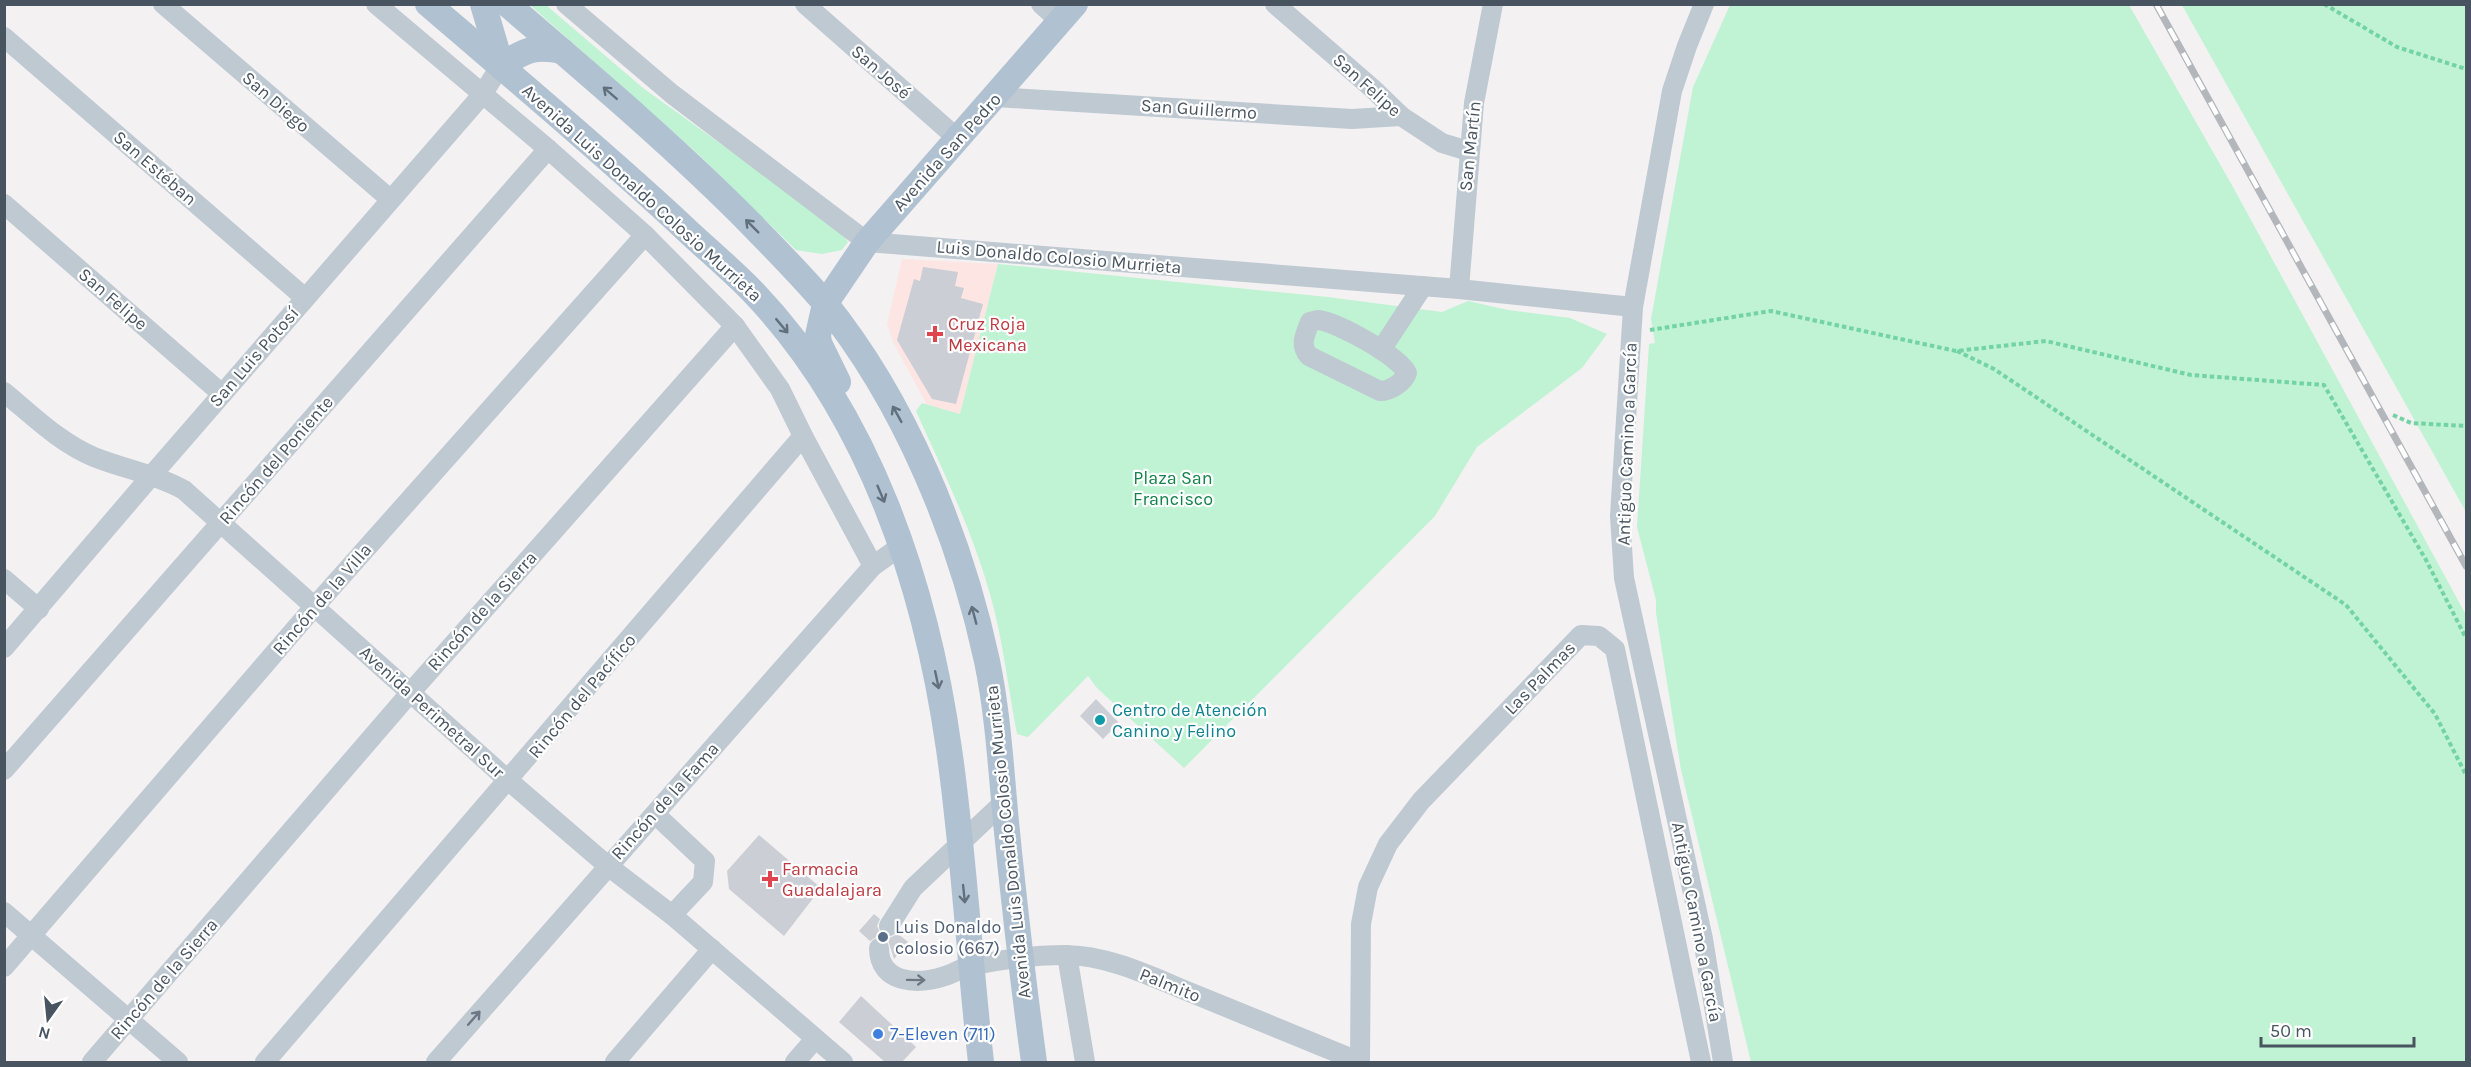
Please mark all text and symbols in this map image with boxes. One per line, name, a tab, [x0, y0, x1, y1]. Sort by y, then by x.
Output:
street label: San José	[847, 40, 915, 104]
street label: San Felipe	[1328, 49, 1406, 121]
street label: San Diego	[238, 67, 314, 137]
street label: Avenida Luis Donaldo Colosio Murrieta	[518, 79, 766, 307]
one-way arrow	[603, 86, 618, 100]
street label: Avenida San Pedro	[888, 88, 1006, 216]
street label: San Guillermo	[1140, 94, 1258, 124]
street label: San Martín	[1454, 100, 1486, 192]
street label: San Estéban	[109, 126, 201, 210]
one-way arrow	[745, 218, 760, 233]
street label: Luis Donaldo Colosio Murrieta	[936, 235, 1182, 279]
street label: San Felipe	[74, 263, 152, 335]
street label: San Luis Potosí	[205, 302, 304, 412]
place label: Cruz Roja Mexicana	[948, 313, 1027, 356]
one-way arrow	[775, 318, 788, 334]
marker: Cruz Roja Mexicana	[926, 325, 944, 343]
street label: Antiguo Camino a García	[1612, 342, 1642, 546]
street label: Rincón del Poniente	[214, 391, 338, 529]
one-way arrow	[891, 406, 903, 423]
park label: Plaza San Francisco	[1133, 467, 1213, 510]
one-way arrow	[875, 484, 887, 502]
street label: Rincón de la Villa	[268, 539, 376, 659]
street label: Rincón de la Sierra	[423, 547, 541, 675]
one-way arrow	[968, 606, 980, 625]
street label: Rincón del Pacífico	[523, 629, 641, 763]
street label: Las Palmas	[1500, 637, 1580, 719]
street label: Avenida Perimetral Sur	[355, 641, 509, 783]
one-way arrow	[932, 669, 943, 689]
street label: Avenida Luis Donaldo Colosio Murrieta	[981, 684, 1035, 1000]
place label: Centro de Atención Canino y Felino	[1112, 699, 1267, 742]
marker: Centro de Atención Canino y Felino	[1093, 713, 1107, 727]
street label: Rincón de la Fama	[606, 738, 724, 864]
street label: Antiguo Camino a García	[1667, 820, 1727, 1024]
place label: Farmacia Guadalajara	[782, 858, 882, 901]
marker: Farmacia Guadalajara	[763, 872, 777, 886]
one-way arrow	[959, 883, 970, 903]
street label: Rincón de la Sierra	[105, 914, 223, 1044]
place label: Luis Donaldo colosio (667)	[895, 916, 1001, 959]
marker: Luis Donaldo colosio (667)	[876, 930, 890, 944]
street label: Palmito	[1136, 963, 1204, 1007]
one-way arrow	[906, 974, 926, 986]
north arrow	[18, 989, 78, 1049]
scale bar	[2261, 1010, 2414, 1048]
one-way arrow	[467, 1011, 481, 1026]
text: 50 m	[2270, 1020, 2312, 1042]
text: N	[36, 1022, 52, 1044]
place label: 7-Eleven (711)	[890, 1023, 996, 1045]
marker: 7-Eleven (711)	[871, 1027, 885, 1041]

